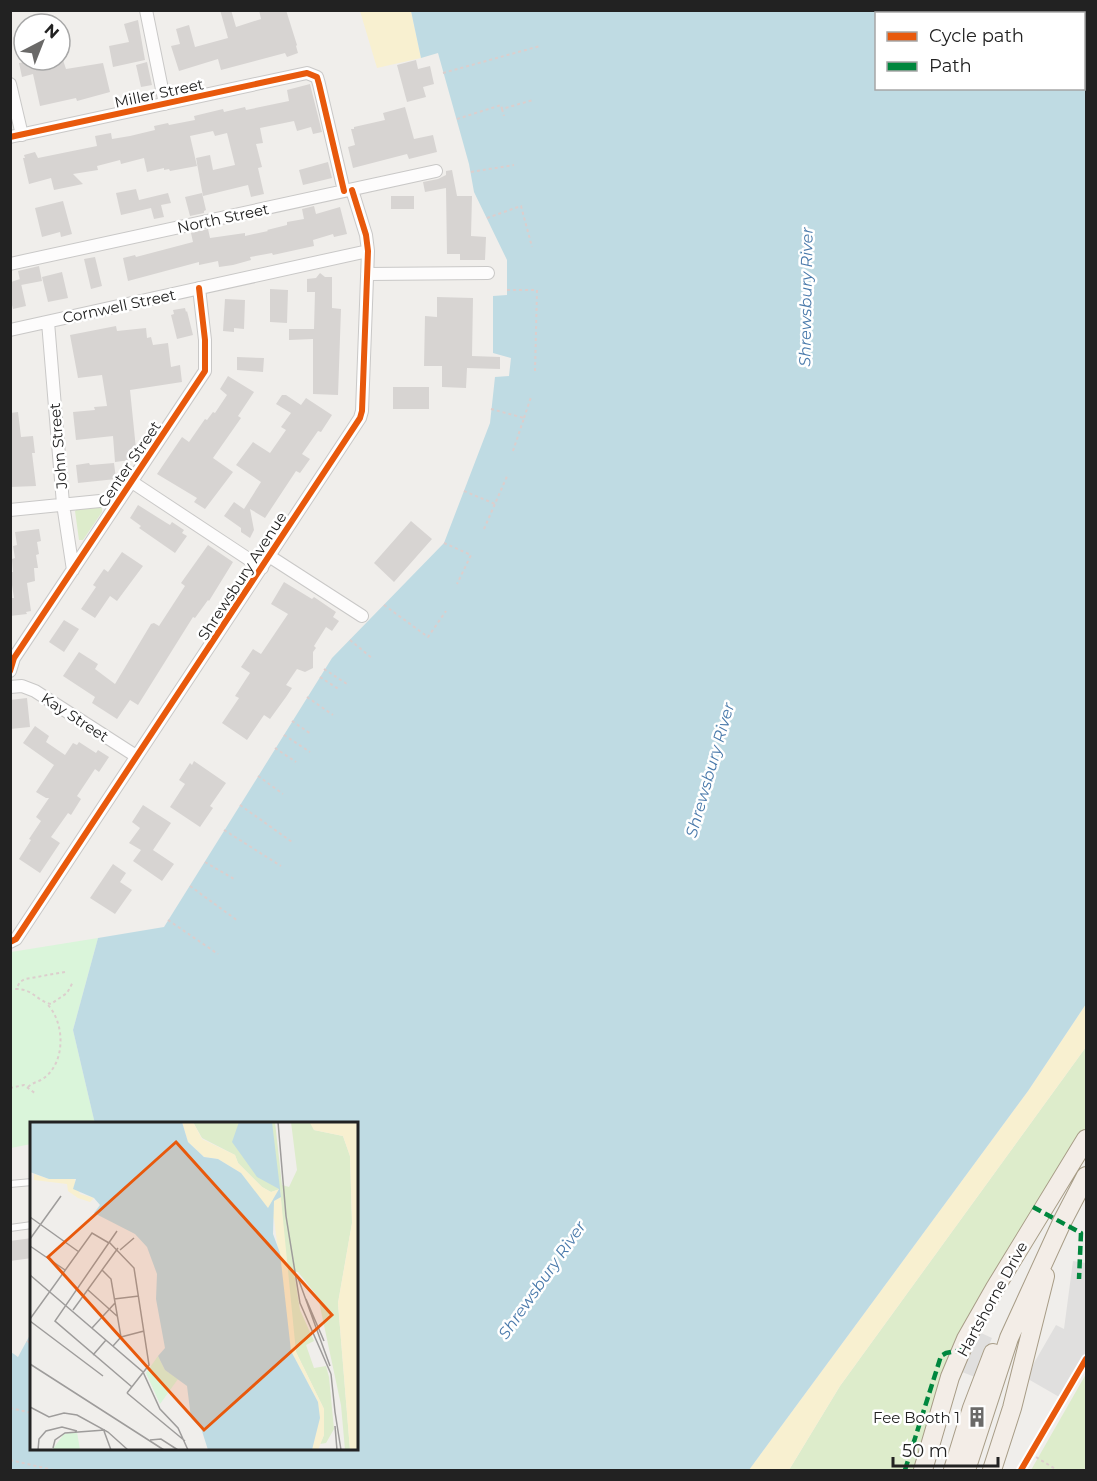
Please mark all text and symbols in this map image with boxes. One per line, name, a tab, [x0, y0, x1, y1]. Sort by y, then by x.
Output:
north arrow	[12, 12, 72, 72]
legend	[875, 12, 1085, 90]
text: N	[41, 20, 63, 43]
text: Cycle path	[929, 25, 1024, 47]
text: Path	[929, 55, 972, 77]
street label: Miller Street	[113, 74, 205, 112]
street label: North Street	[175, 199, 271, 237]
water label: Shrewsbury River	[795, 227, 817, 367]
street label: Cornwell Street	[61, 285, 177, 327]
street label: John Street	[45, 402, 71, 491]
street label: Center Street	[93, 417, 165, 511]
street label: Shrewsbury Avenue	[193, 508, 291, 644]
street label: Kay Street	[38, 688, 112, 746]
water label: Shrewsbury River	[682, 700, 738, 840]
inset map	[30, 1122, 358, 1451]
water label: Shrewsbury River	[494, 1217, 590, 1343]
street label: Hartshorne Drive	[953, 1238, 1031, 1360]
building icon: Fee Booth 1	[965, 1405, 989, 1429]
place label: Fee Booth 1	[873, 1408, 960, 1427]
scale bar	[893, 1430, 998, 1468]
text: 50 m	[902, 1440, 948, 1462]

